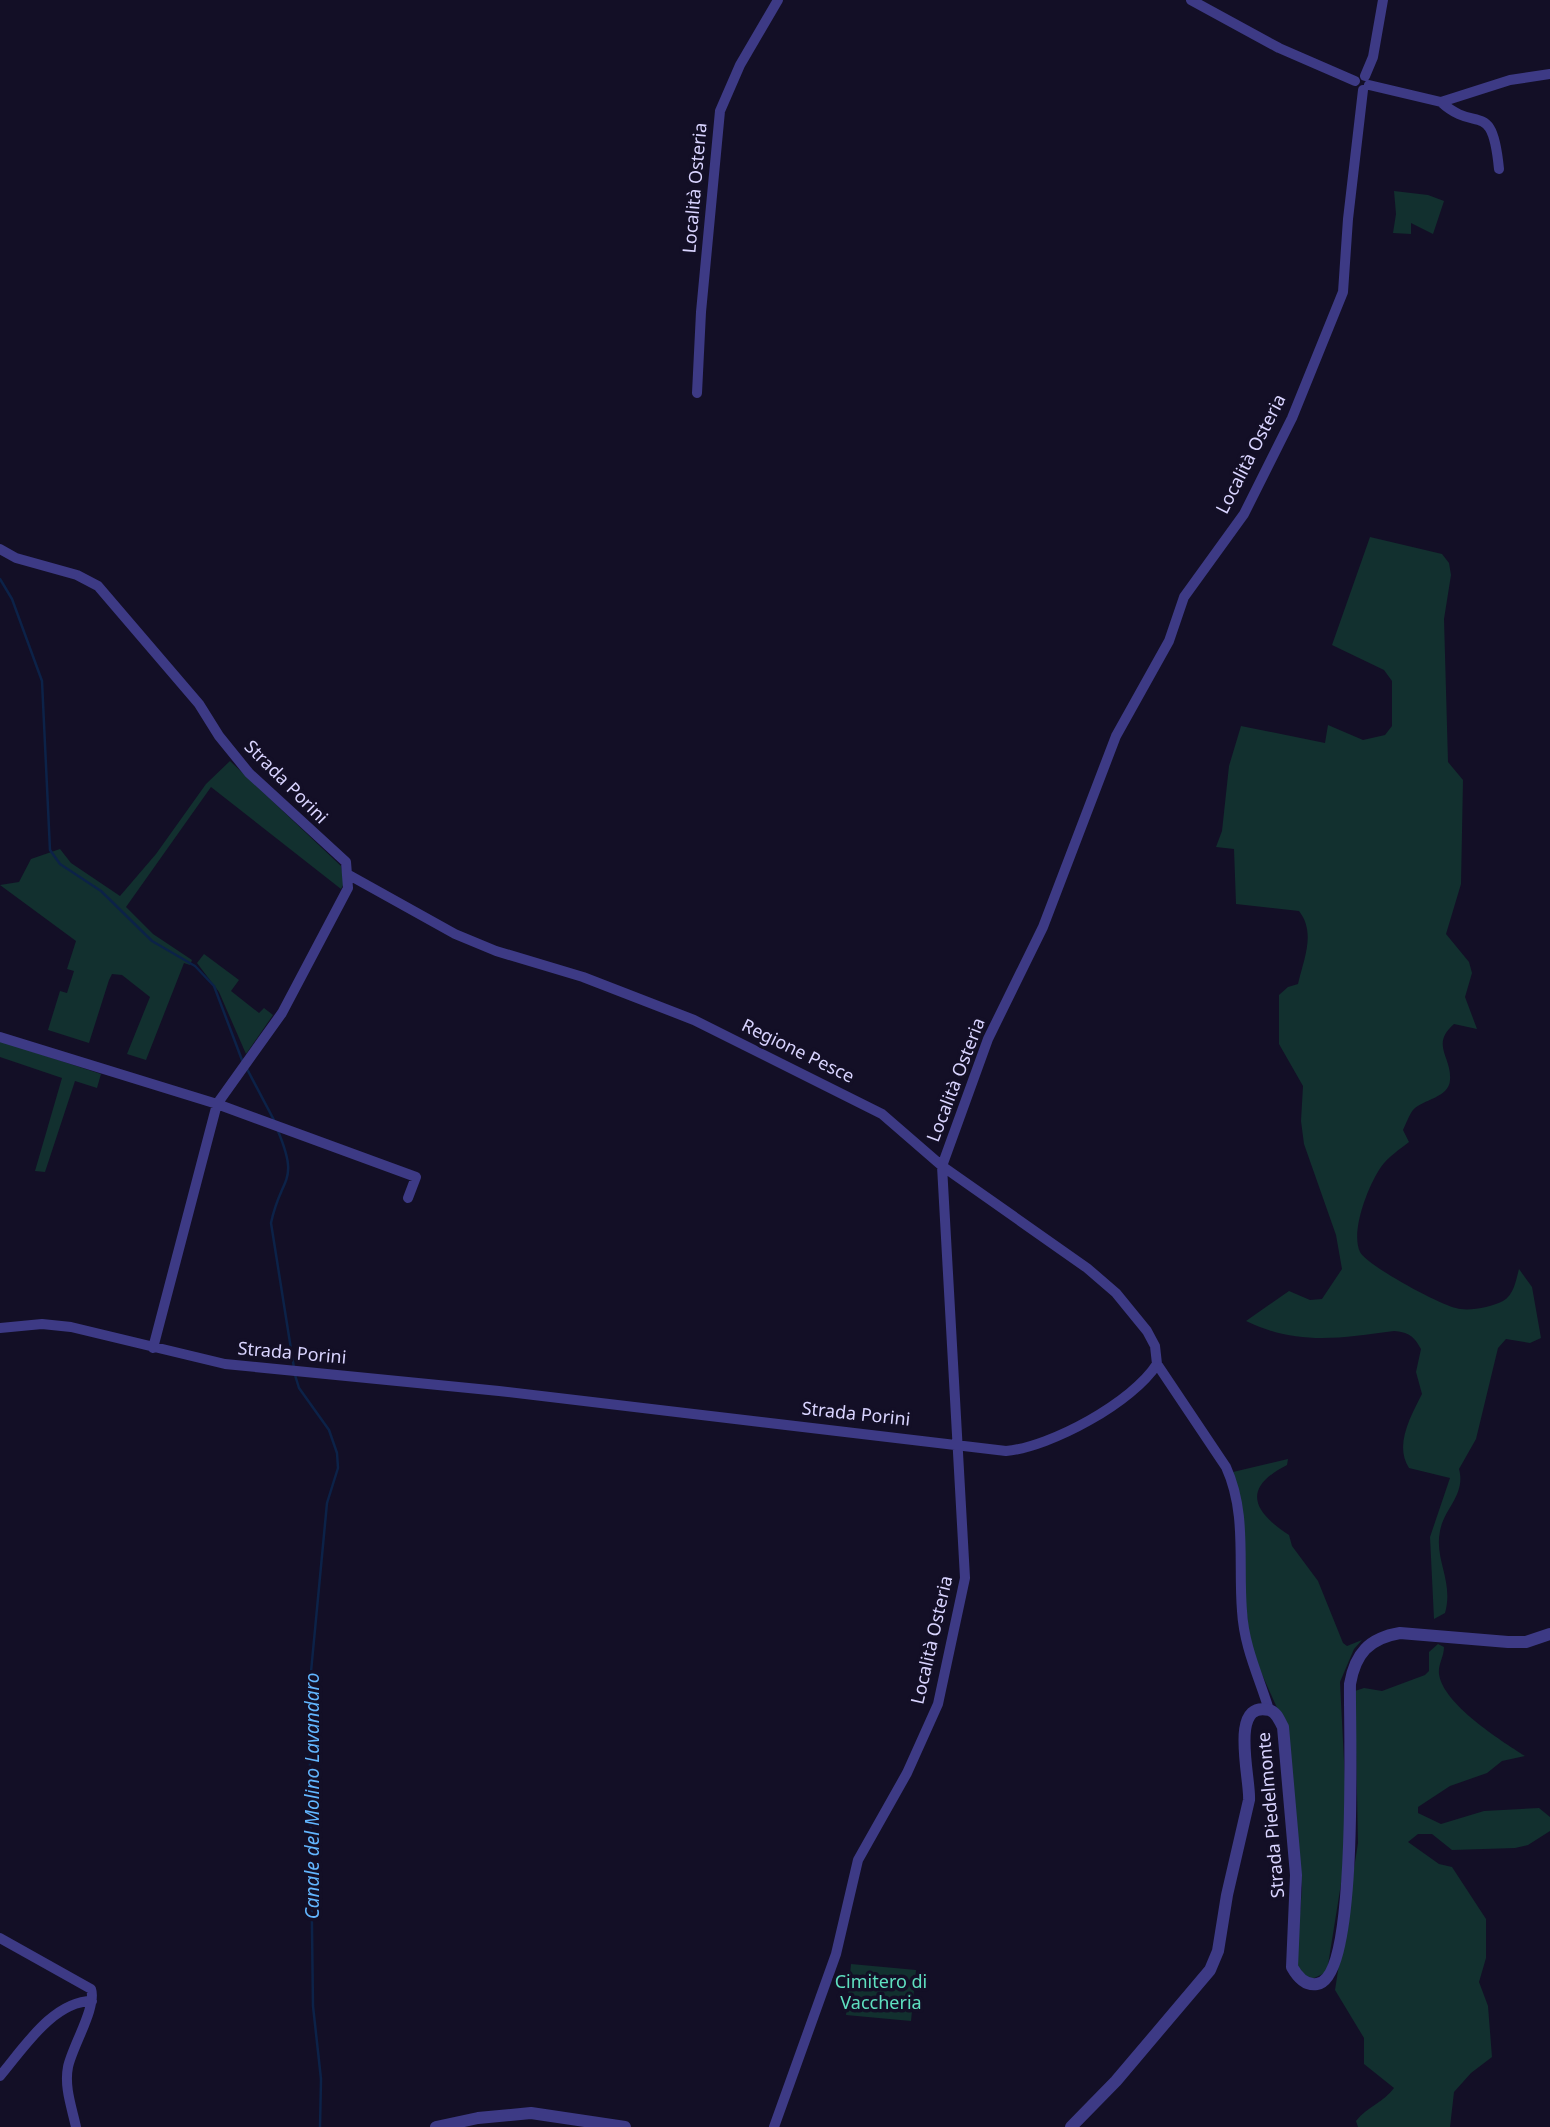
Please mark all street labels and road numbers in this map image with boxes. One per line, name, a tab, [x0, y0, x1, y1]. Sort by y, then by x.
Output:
street label: Località Osteria	[676, 122, 712, 254]
street label: Località Osteria	[1210, 390, 1291, 517]
street label: Strada Porini	[240, 734, 334, 828]
street label: Regione Pesce	[738, 1012, 859, 1088]
street label: Località Osteria	[920, 1014, 990, 1145]
street label: Strada Porini	[237, 1335, 347, 1369]
street label: Strada Porini	[801, 1395, 912, 1431]
street label: Località Osteria	[905, 1573, 957, 1706]
street label: Strada Piedelmonte	[1251, 1731, 1289, 1899]

